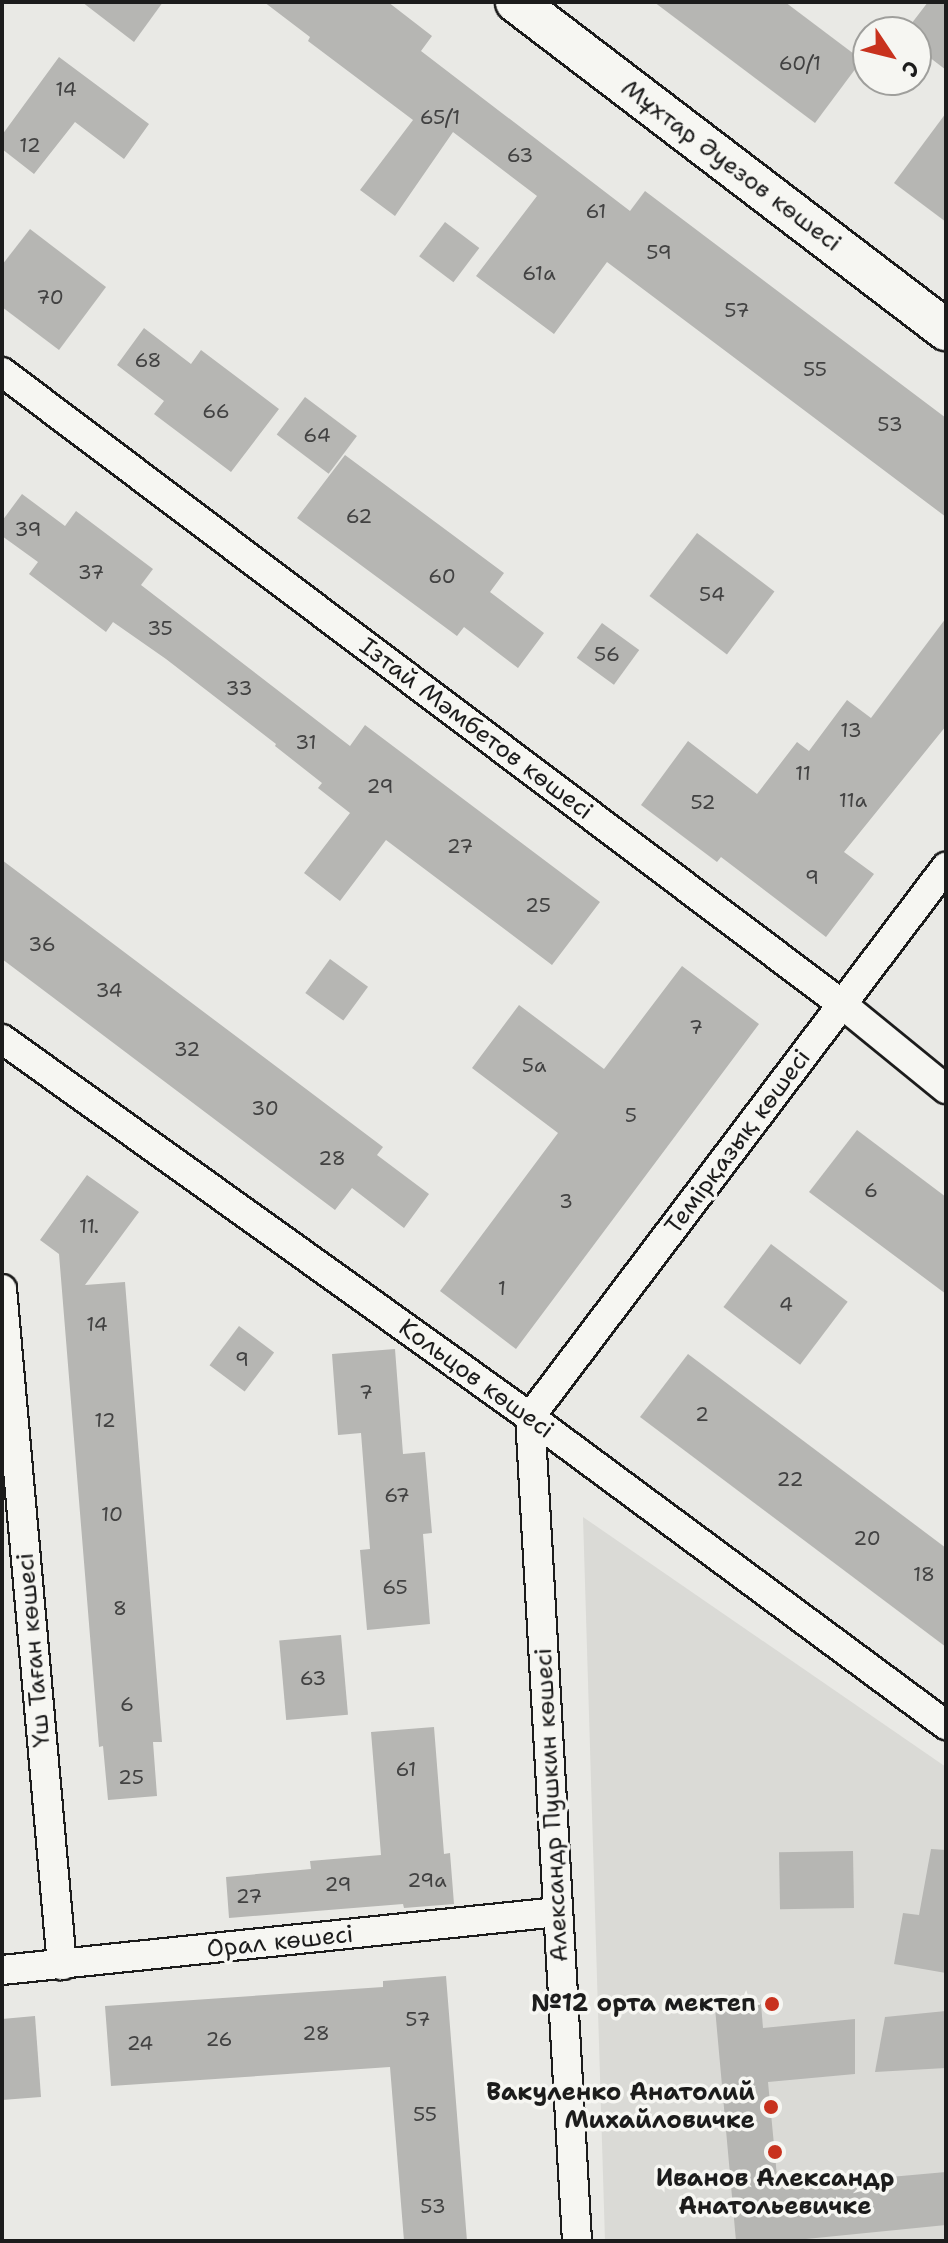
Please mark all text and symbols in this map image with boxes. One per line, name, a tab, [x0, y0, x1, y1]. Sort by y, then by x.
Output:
north arrow	[852, 16, 932, 96]
house number: 60/1	[779, 51, 821, 75]
text: С	[895, 55, 926, 83]
street label: Мұхтар Әуезов көшесі	[615, 74, 847, 258]
house number: 14	[55, 77, 77, 101]
house number: 65/1	[420, 105, 460, 129]
house number: 12	[19, 133, 41, 157]
house number: 63	[507, 143, 533, 167]
house number: 61	[586, 199, 606, 223]
house number: 59	[646, 240, 672, 264]
house number: 61а	[522, 261, 556, 285]
house number: 70	[36, 285, 64, 309]
house number: 57	[724, 298, 750, 322]
house number: 68	[134, 348, 162, 372]
house number: 55	[803, 357, 827, 381]
house number: 66	[202, 399, 230, 423]
house number: 53	[877, 412, 903, 436]
house number: 64	[303, 423, 331, 447]
house number: 62	[346, 504, 372, 528]
house number: 39	[15, 517, 41, 541]
house number: 37	[78, 560, 104, 584]
house number: 60	[428, 564, 456, 588]
house number: 54	[699, 582, 725, 606]
house number: 35	[147, 616, 173, 640]
street label: Ізтай Мәмбетов көшесі	[354, 632, 598, 826]
house number: 56	[594, 642, 620, 666]
house number: 33	[226, 676, 252, 700]
house number: 13	[840, 718, 862, 742]
house number: 31	[295, 730, 317, 754]
house number: 11	[795, 761, 811, 785]
house number: 29	[367, 774, 393, 798]
house number: 11а	[839, 788, 867, 812]
house number: 52	[690, 790, 716, 814]
house number: 27	[447, 834, 473, 858]
house number: 9	[805, 865, 819, 889]
house number: 25	[525, 893, 551, 917]
house number: 36	[28, 932, 56, 956]
house number: 34	[95, 978, 123, 1002]
house number: 7	[689, 1015, 703, 1039]
house number: 32	[174, 1037, 200, 1061]
street label: Темірқазық көшесі	[659, 1044, 817, 1240]
house number: 5а	[522, 1053, 546, 1077]
house number: 30	[251, 1096, 279, 1120]
house number: 5	[625, 1103, 637, 1127]
house number: 28	[318, 1146, 346, 1170]
house number: 6	[864, 1178, 878, 1202]
house number: 3	[559, 1189, 573, 1213]
house number: 11.	[79, 1214, 99, 1238]
house number: 1	[498, 1276, 506, 1300]
house number: 4	[779, 1292, 793, 1316]
house number: 14	[86, 1312, 108, 1336]
street label: Кольцов көшесі	[393, 1313, 559, 1445]
house number: 9	[235, 1347, 249, 1371]
house number: 7	[359, 1380, 373, 1404]
house number: 2	[695, 1402, 709, 1426]
house number: 12	[94, 1408, 116, 1432]
house number: 22	[777, 1467, 803, 1491]
house number: 67	[384, 1483, 410, 1507]
house number: 10	[101, 1502, 123, 1526]
house number: 20	[853, 1526, 881, 1550]
street label: Үш Таған көшесі	[11, 1552, 57, 1748]
house number: 18	[913, 1562, 935, 1586]
house number: 65	[382, 1575, 408, 1599]
house number: 8	[113, 1596, 127, 1620]
street label: Александр Пушкин көшесі	[529, 1647, 575, 1963]
house number: 63	[300, 1666, 326, 1690]
house number: 6	[120, 1692, 134, 1716]
house number: 61	[396, 1757, 416, 1781]
house number: 25	[118, 1765, 144, 1789]
house number: 29а	[407, 1868, 447, 1892]
house number: 29	[325, 1872, 351, 1896]
house number: 27	[236, 1884, 262, 1908]
street label: Орал көшесі	[205, 1920, 355, 1964]
place label: №12 орта мектеп	[531, 1990, 756, 2018]
marker: №12 орта мектеп	[763, 1995, 781, 2013]
house number: 57	[405, 2007, 431, 2031]
house number: 28	[302, 2021, 330, 2045]
house number: 26	[205, 2027, 233, 2051]
house number: 24	[127, 2031, 153, 2055]
place label: Вакуленко Анатолий Михайловичке	[486, 2079, 755, 2135]
marker: Вакуленко Анатолий Михайловичке	[762, 2098, 780, 2116]
house number: 55	[413, 2102, 437, 2126]
marker: Иванов Александр Анатольевичке	[766, 2143, 784, 2161]
place label: Иванов Александр Анатольевичке	[656, 2165, 894, 2221]
house number: 53	[420, 2194, 446, 2218]

